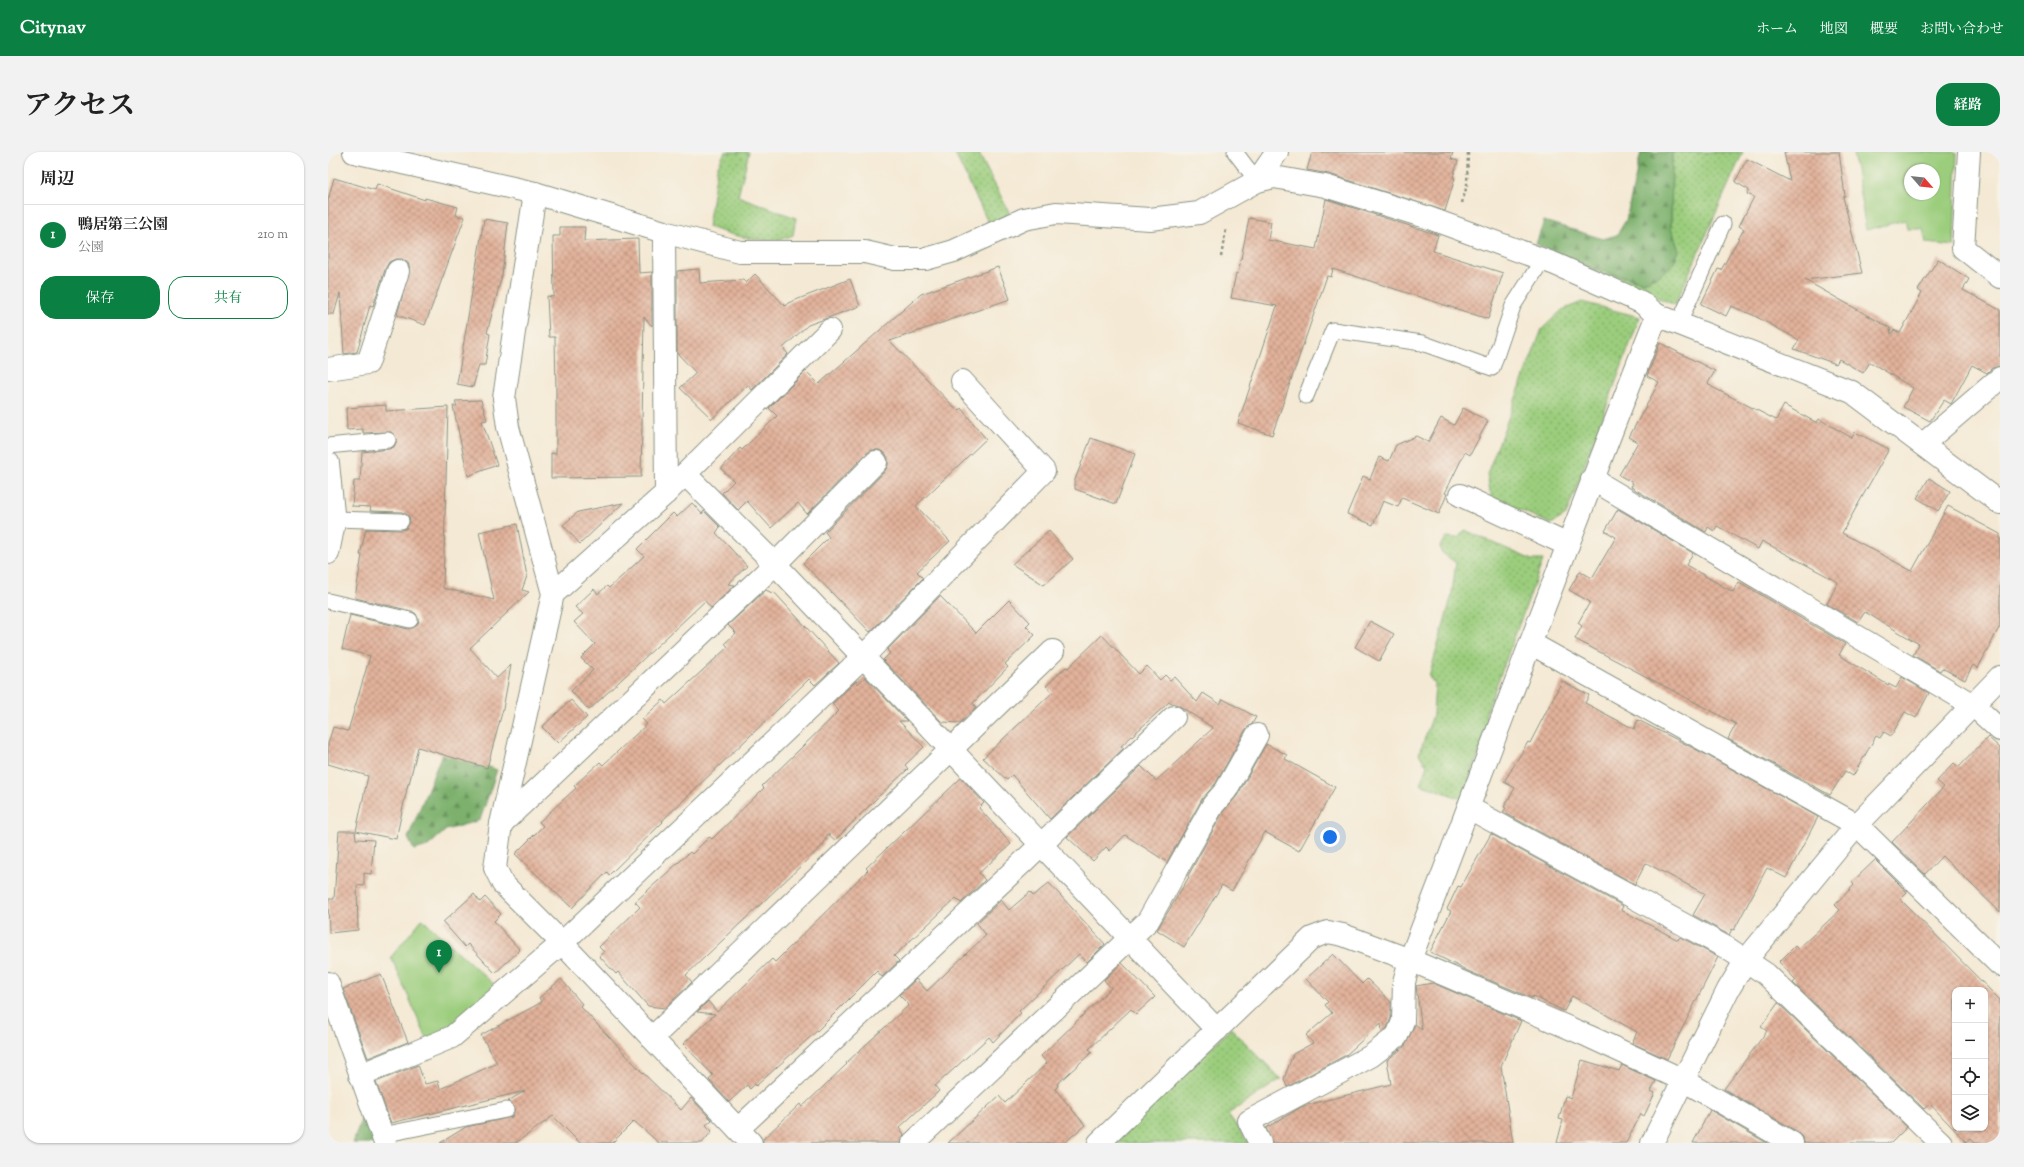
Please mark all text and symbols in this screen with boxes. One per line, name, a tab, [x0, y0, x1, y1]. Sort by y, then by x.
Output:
text: Citynav	[20, 15, 86, 42]
text: ホーム	[1756, 20, 1798, 40]
text: 地図	[1820, 20, 1848, 40]
text: 概要	[1870, 20, 1898, 40]
text: お問い合わせ	[1920, 20, 2004, 40]
button: 経路	[1936, 83, 2000, 126]
text: アクセス	[24, 87, 135, 127]
north arrow	[1904, 164, 1940, 200]
text: 周辺	[40, 168, 74, 192]
text: 鴨居第三公園	[78, 215, 168, 236]
text: 1	[51, 226, 55, 244]
text: 210 m	[257, 226, 288, 244]
text: 公園	[78, 239, 104, 257]
button: 保存	[40, 276, 160, 319]
button: 共有	[168, 276, 288, 319]
your location	[1320, 827, 1340, 847]
pin: 1	[426, 940, 452, 973]
map controls	[1952, 987, 1988, 1131]
button: +	[1952, 987, 1988, 1023]
button: −	[1952, 1023, 1988, 1059]
button: locate	[1952, 1059, 1988, 1095]
button: layers	[1952, 1095, 1988, 1131]

